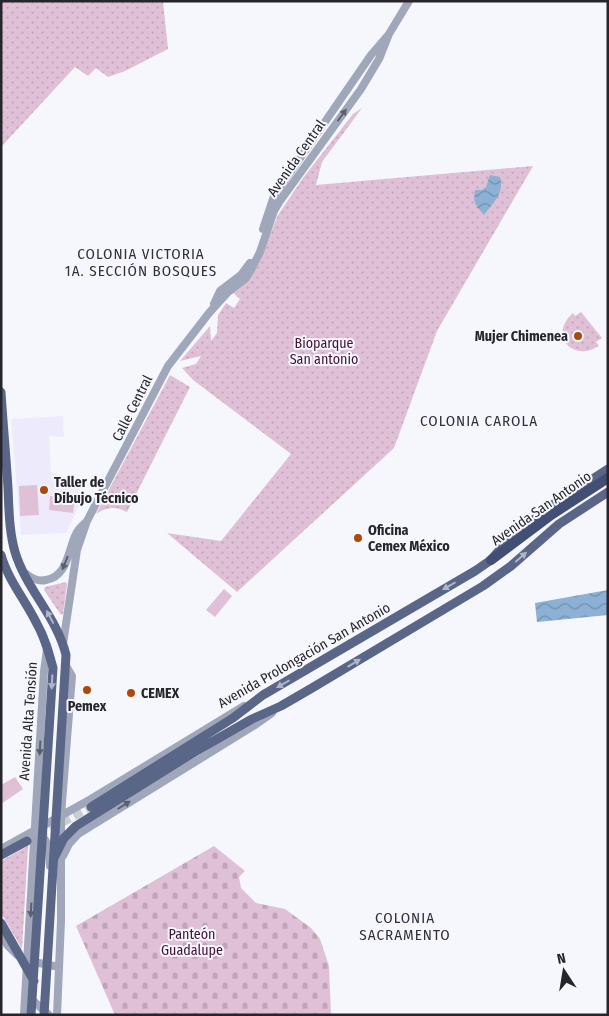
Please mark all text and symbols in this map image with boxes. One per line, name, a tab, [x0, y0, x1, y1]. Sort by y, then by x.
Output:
one-way arrow	[336, 109, 347, 122]
street label: Avenida Central	[264, 116, 329, 200]
district label: COLONIA VICTORIA 1A. SECCIÓN BOSQUES	[65, 245, 217, 280]
place label: Mujer Chimenea	[475, 328, 568, 345]
marker: Mujer Chimenea	[572, 330, 584, 342]
park label: Bioparque San antonio	[290, 335, 358, 368]
street label: Calle Central	[109, 372, 156, 444]
district label: COLONIA CAROLA	[420, 412, 538, 430]
street label: Avenida San Antonio	[488, 468, 595, 549]
place label: Taller de Dibujo Técnico	[54, 474, 139, 507]
marker: Taller de Dibujo Técnico	[38, 484, 50, 496]
place label: Oficina Cemex México	[368, 522, 450, 555]
marker: Oficina Cemex México	[352, 532, 364, 544]
one-way arrow	[515, 551, 528, 562]
one-way arrow	[61, 556, 69, 571]
one-way arrow	[443, 581, 456, 590]
street label: Avenida Prolongación San Antonio	[215, 599, 393, 712]
one-way arrow	[46, 610, 54, 624]
one-way arrow	[348, 659, 361, 668]
street label: Avenida Alta Tensión	[16, 661, 41, 781]
one-way arrow	[47, 674, 55, 690]
one-way arrow	[276, 679, 290, 688]
marker: Pemex	[81, 684, 93, 696]
place label: CEMEX	[141, 685, 180, 702]
marker: CEMEX	[125, 687, 137, 699]
place label: Pemex	[68, 698, 107, 715]
one-way arrow	[36, 740, 44, 756]
one-way arrow	[117, 800, 131, 809]
one-way arrow	[26, 903, 34, 919]
district label: COLONIA SACRAMENTO	[359, 909, 451, 944]
park label: Panteón Guadalupe	[161, 926, 223, 959]
north arrow	[539, 946, 589, 996]
text: N	[556, 950, 567, 968]

